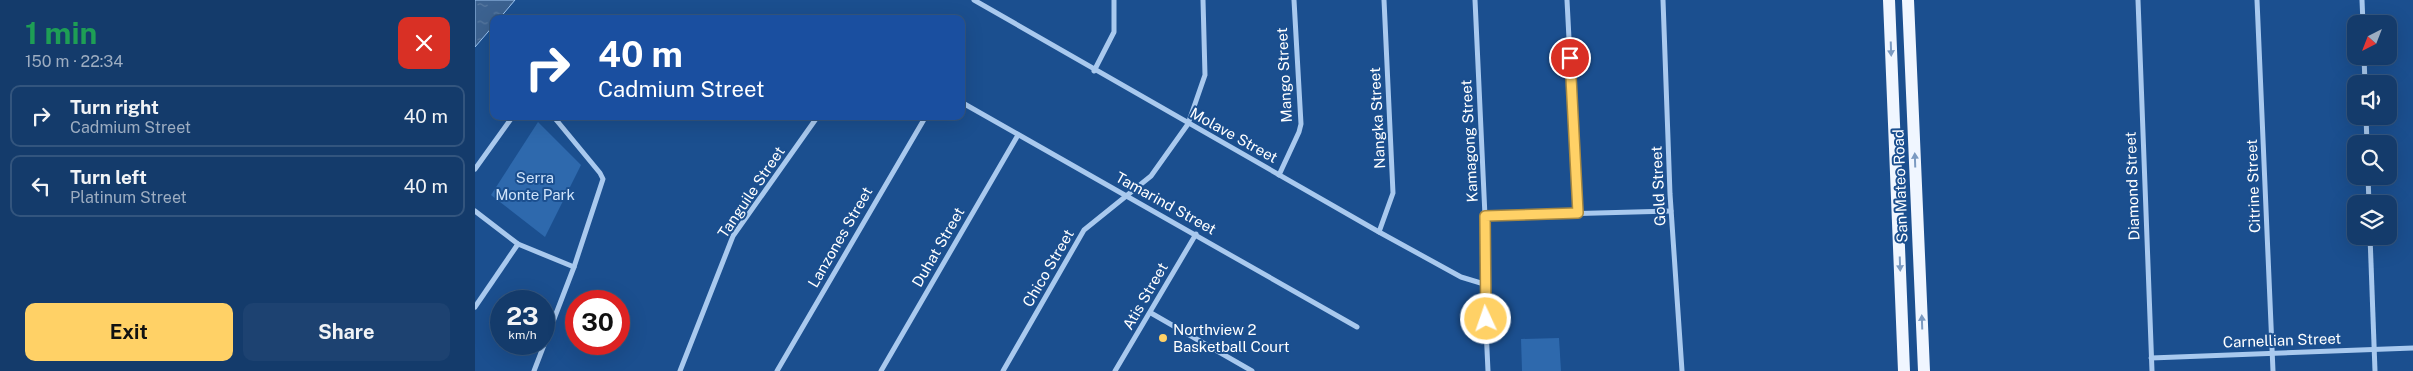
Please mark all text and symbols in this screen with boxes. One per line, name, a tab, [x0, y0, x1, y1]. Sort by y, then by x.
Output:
text: 1 min	[25, 15, 97, 51]
north arrow	[2347, 15, 2397, 65]
map controls	[2347, 15, 2397, 245]
button: close	[398, 17, 450, 69]
street label: Mango Street	[1273, 27, 1295, 123]
text: 40 m	[598, 34, 683, 75]
icon: right	[515, 35, 580, 100]
pin	[1549, 37, 1591, 79]
one-way arrow	[1887, 41, 1895, 57]
icon: arrive	[1556, 44, 1584, 72]
text: 150 m · 22:34	[25, 52, 123, 71]
street label: Nangka Street	[1366, 67, 1388, 169]
button: sound	[2347, 75, 2397, 125]
text: Cadmium Street	[598, 76, 764, 102]
street label: Kamagong Street	[1457, 79, 1481, 203]
text: Turn right	[70, 96, 159, 118]
icon: right	[27, 102, 55, 130]
street label: Molave Street	[1187, 104, 1281, 166]
text: 40 m	[403, 105, 448, 127]
text: Cadmium Street	[70, 118, 191, 137]
street label: San Mateo Road	[1890, 129, 1910, 243]
street label: Diamond Street	[2122, 131, 2142, 241]
button: search	[2347, 135, 2397, 185]
street label: Citrine Street	[2243, 139, 2263, 233]
street label: Tanguile Street	[714, 143, 788, 241]
street label: Gold Street	[1647, 145, 1669, 226]
one-way arrow	[1911, 152, 1919, 168]
text: Turn left	[70, 166, 147, 188]
street label: Tamarind Street	[1113, 168, 1219, 238]
park label: Serra Monte Park	[495, 169, 575, 203]
icon: left	[27, 172, 55, 200]
text: 40 m	[403, 175, 448, 197]
street label: Lanzones Street	[804, 184, 876, 290]
text: Platinum Street	[70, 188, 187, 207]
button: layers	[2347, 195, 2397, 245]
street label: Duhat Street	[908, 204, 968, 290]
street label: Chico Street	[1019, 226, 1077, 310]
one-way arrow	[1896, 256, 1904, 272]
street label: Atis Street	[1119, 259, 1171, 332]
speed limit sign: 30	[565, 290, 630, 355]
position arrow	[1459, 292, 1511, 344]
text: 23	[506, 301, 539, 331]
button: Exit	[25, 303, 233, 361]
button: Share	[243, 303, 450, 361]
one-way arrow	[1918, 314, 1926, 330]
place label: Northview 2 Basketball Court	[1173, 321, 1290, 355]
text: km/h	[508, 328, 537, 342]
street label: Carnellian Street	[2223, 329, 2342, 351]
marker: Northview 2 Basketball Court	[1157, 332, 1169, 344]

